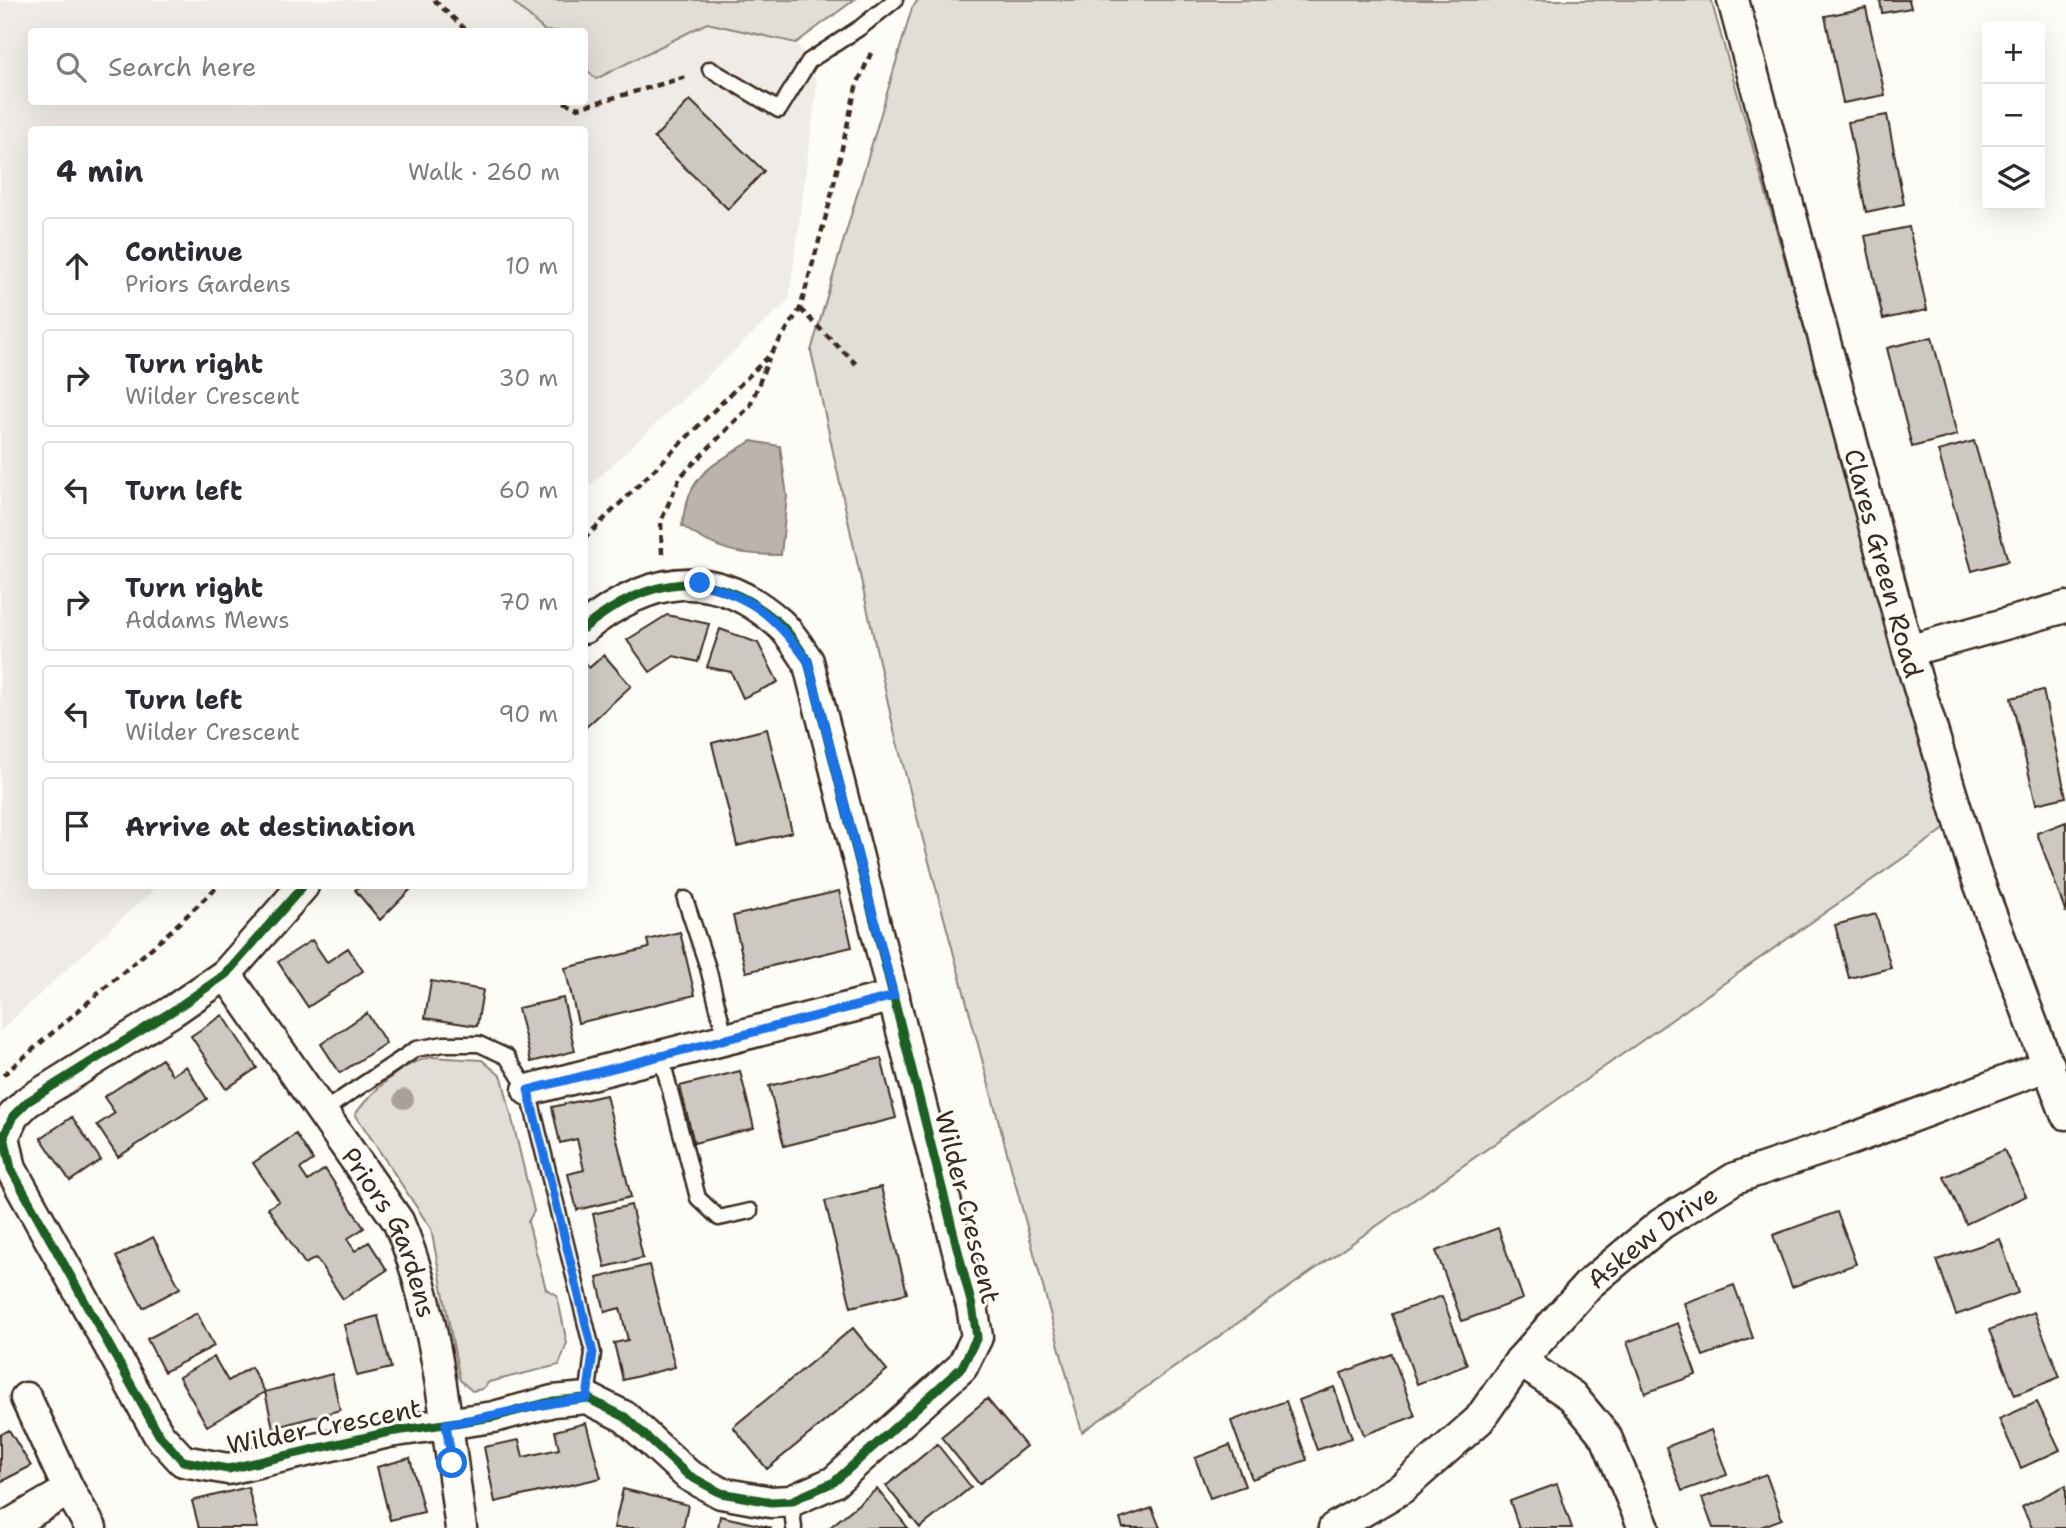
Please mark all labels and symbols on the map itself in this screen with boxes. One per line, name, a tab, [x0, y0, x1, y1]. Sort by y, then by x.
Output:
street label: Clares Green Road	[1837, 445, 1933, 682]
route end	[684, 567, 715, 598]
street label: Wilder Crescent	[927, 1107, 1009, 1307]
street label: Priors Gardens	[334, 1140, 445, 1321]
street label: Askew Drive	[1579, 1176, 1724, 1296]
street label: Wilder Crescent	[224, 1390, 424, 1462]
route start	[436, 1447, 467, 1478]

